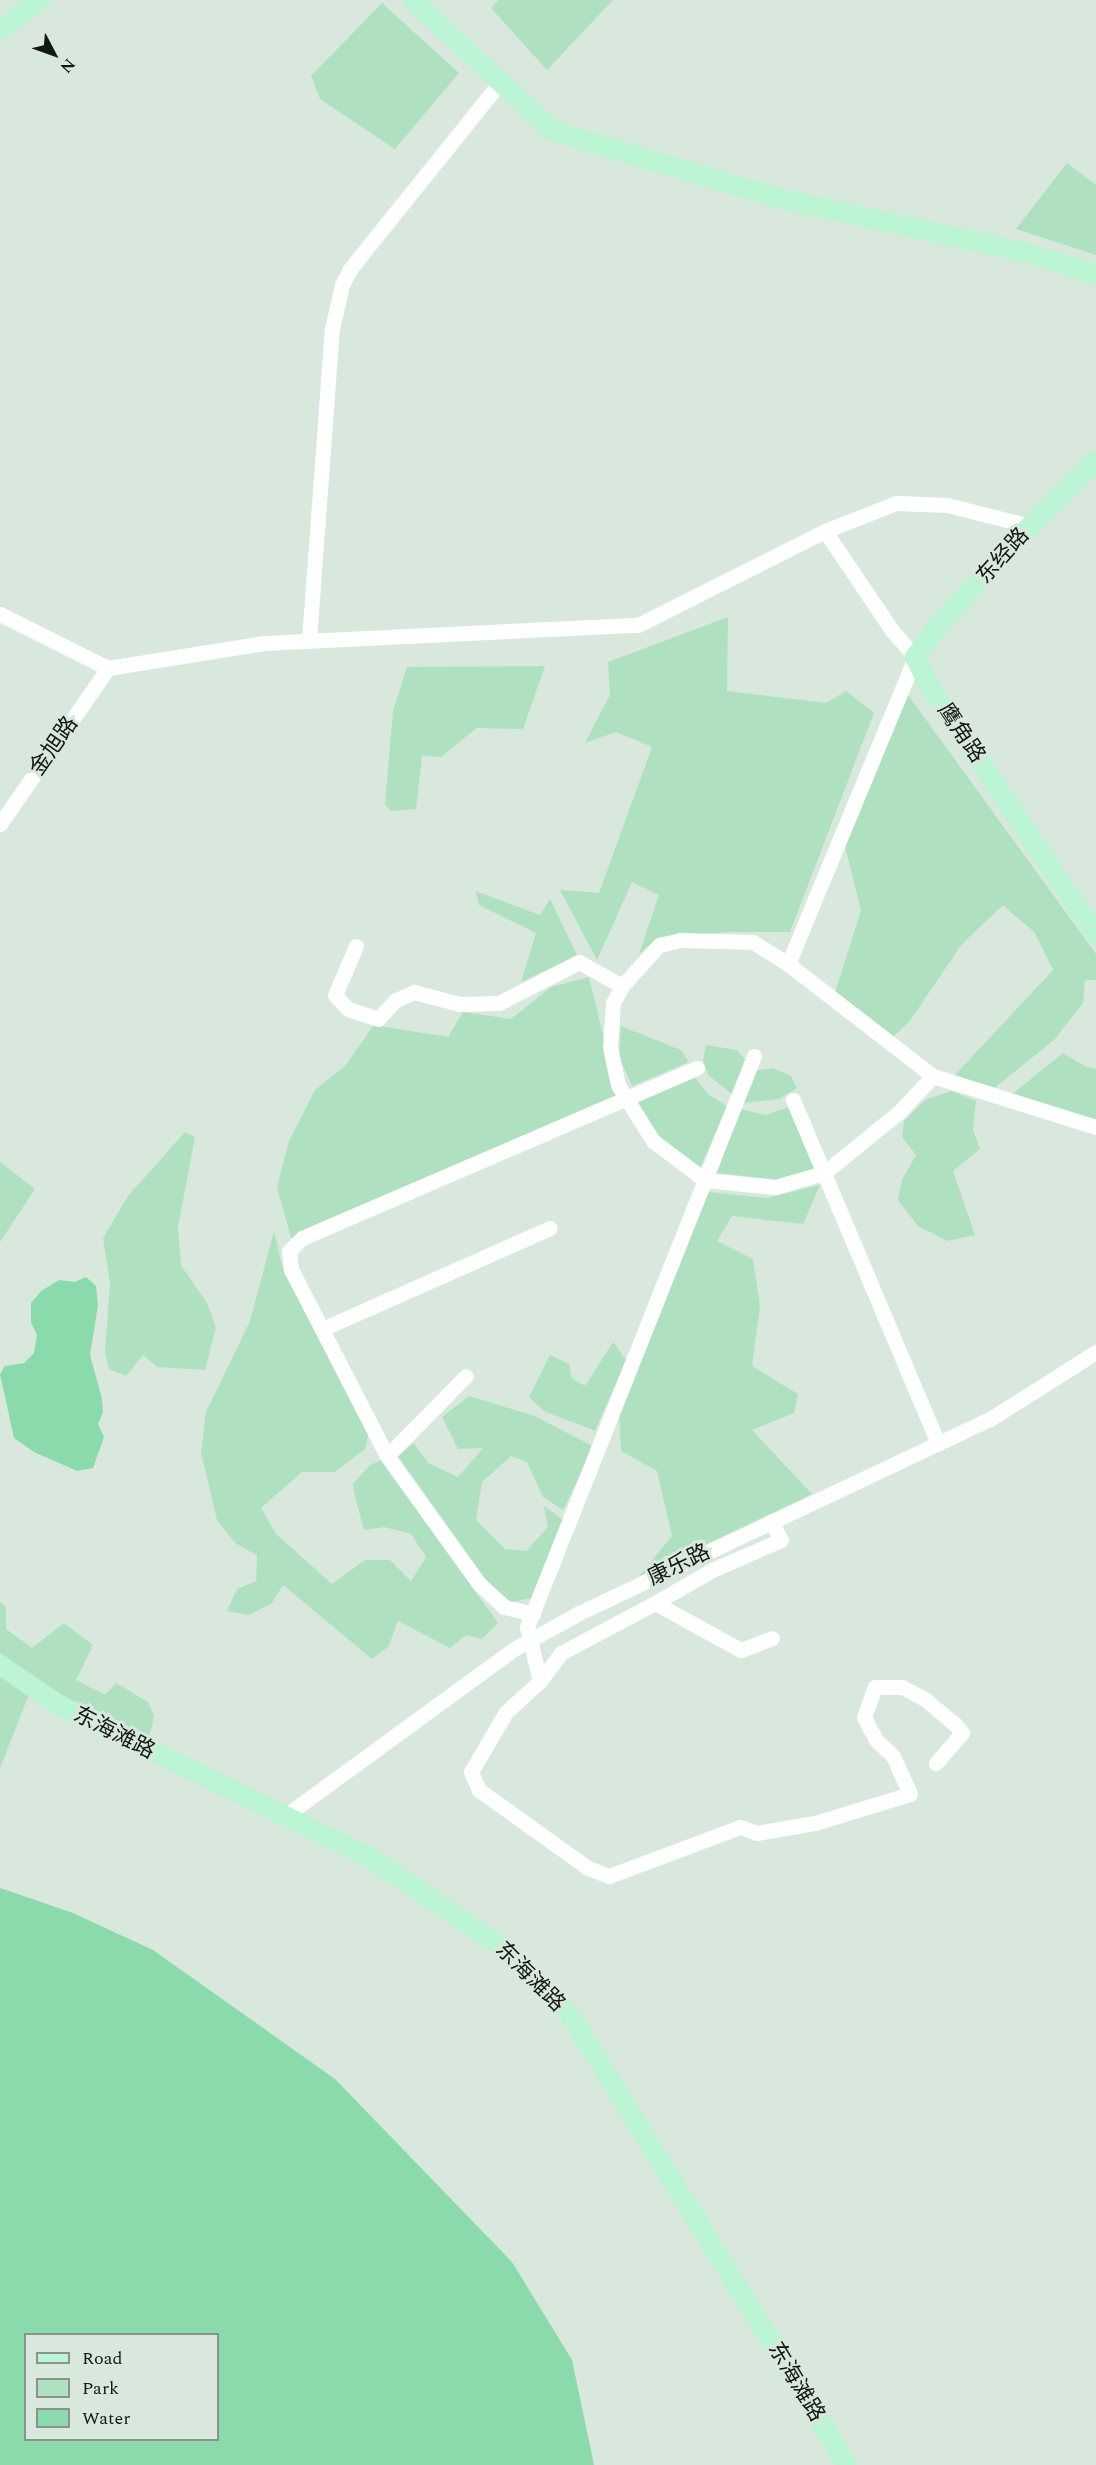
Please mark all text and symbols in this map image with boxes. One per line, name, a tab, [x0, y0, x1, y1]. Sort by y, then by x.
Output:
north arrow	[24, 24, 84, 84]
text: N	[54, 53, 81, 79]
street label: 东经路	[971, 523, 1035, 589]
street label: 鹰角路	[932, 698, 990, 768]
street label: 金旭路	[24, 711, 84, 781]
street label: 康乐路	[644, 1539, 714, 1591]
street label: 东海滩路	[69, 1701, 159, 1765]
street label: 东海滩路	[490, 1937, 570, 2017]
legend	[24, 2333, 219, 2441]
street label: 东海滩路	[762, 2337, 830, 2427]
text: Road	[82, 2345, 123, 2372]
text: Park	[82, 2375, 119, 2402]
text: Water	[82, 2405, 130, 2432]

